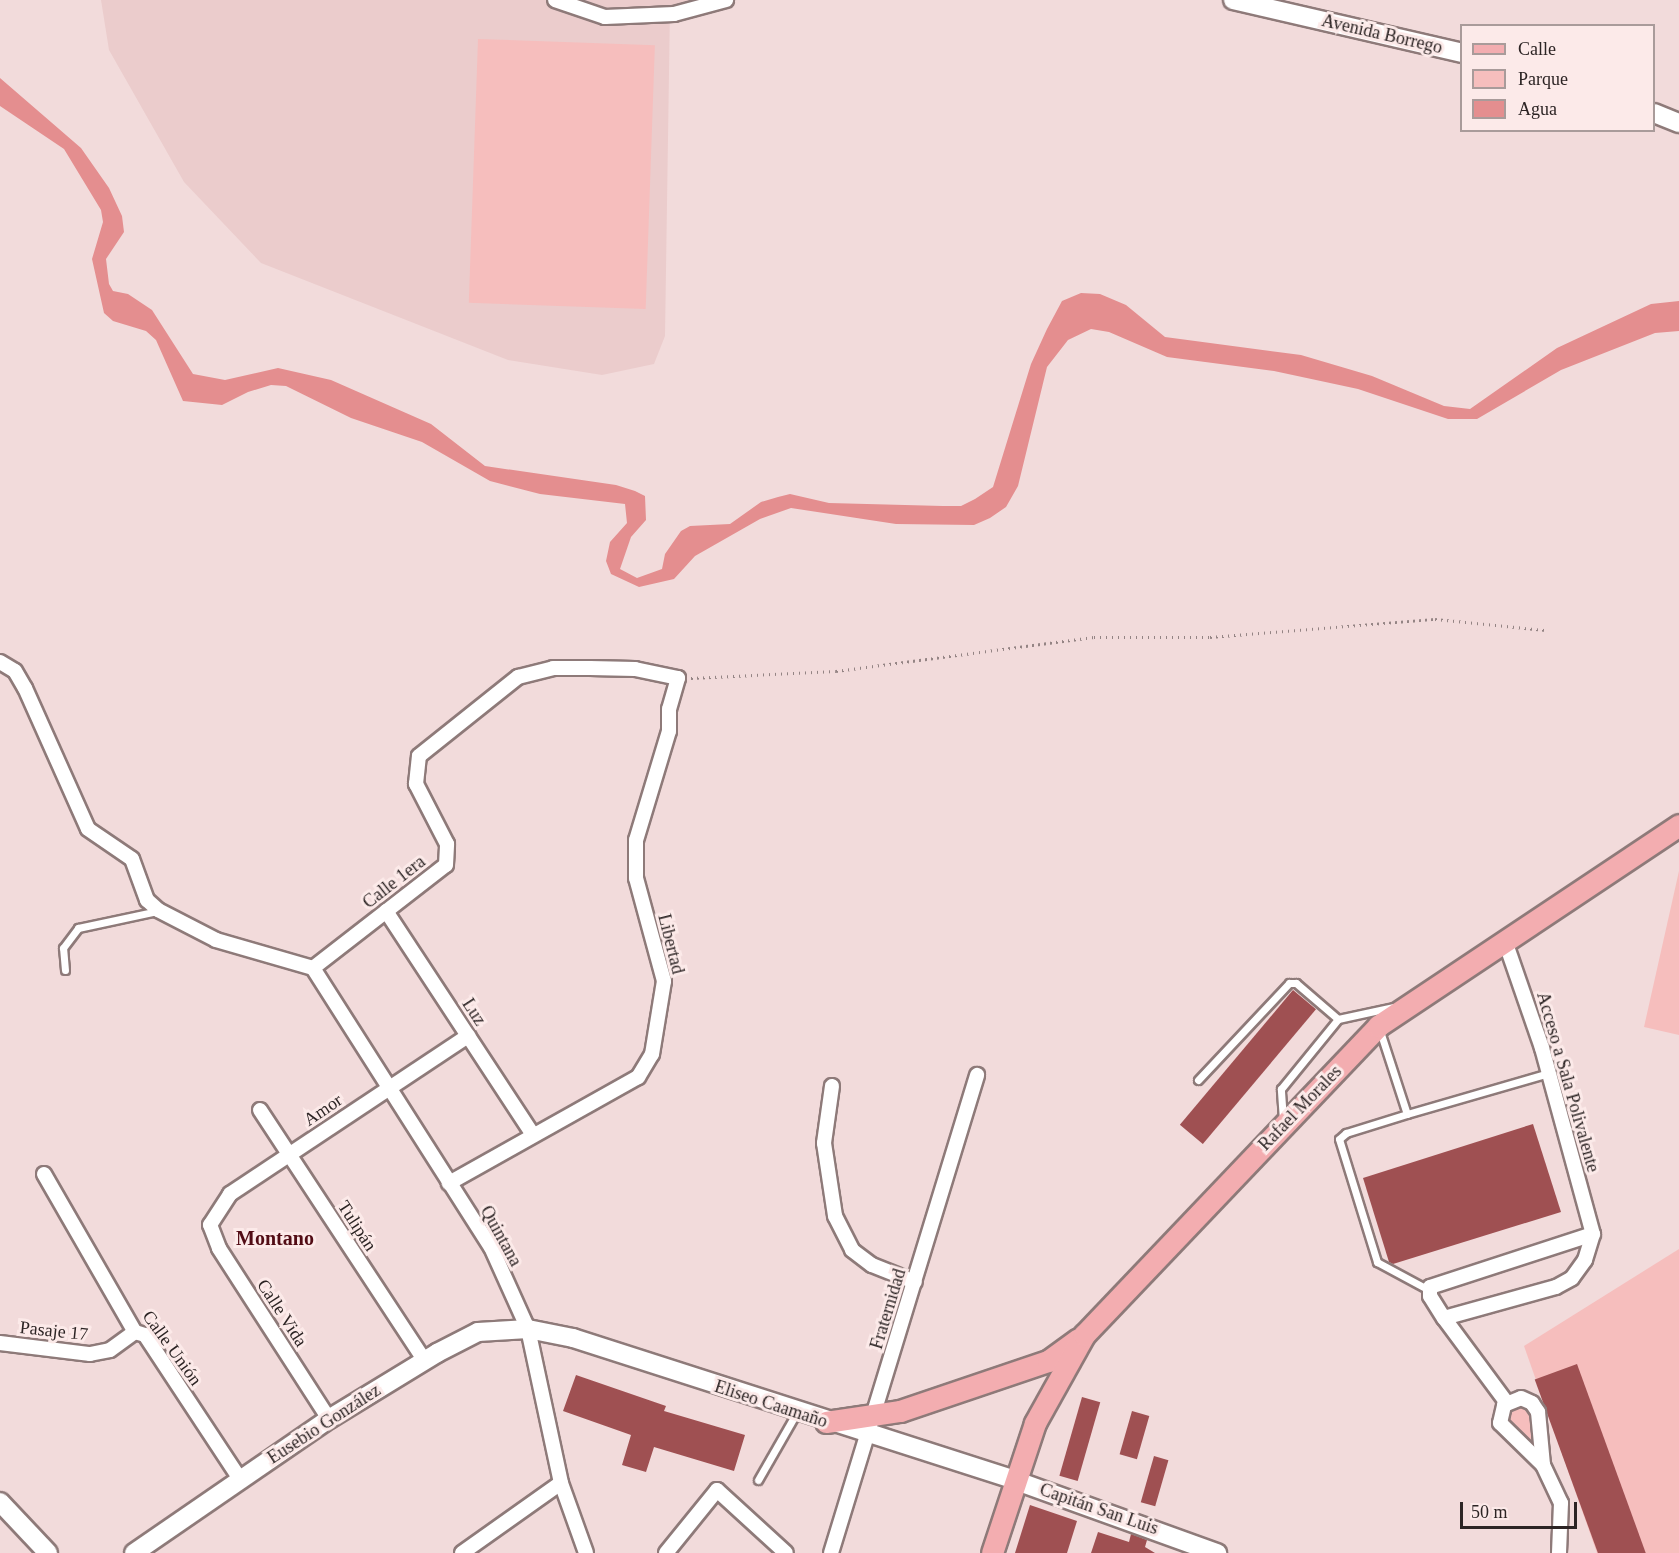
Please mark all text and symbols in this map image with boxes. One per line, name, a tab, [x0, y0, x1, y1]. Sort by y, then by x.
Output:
street label: Avenida Borrego	[1320, 10, 1444, 58]
legend	[1460, 24, 1655, 132]
text: Calle	[1518, 39, 1556, 59]
text: Parque	[1518, 69, 1568, 89]
text: Agua	[1518, 99, 1557, 119]
street label: Calle 1era	[358, 851, 430, 913]
street label: Libertad	[653, 912, 689, 976]
street label: Acceso a Sala Polivalente	[1532, 989, 1604, 1175]
street label: Luz	[457, 994, 491, 1030]
street label: Rafael Morales	[1254, 1061, 1346, 1155]
street label: Amor	[300, 1089, 346, 1131]
street label: Tulipán	[333, 1197, 381, 1255]
street label: Quintana	[476, 1202, 526, 1270]
district label: Montano	[236, 1226, 314, 1250]
street label: Fraternidad	[866, 1266, 910, 1352]
street label: Calle Vida	[252, 1275, 312, 1351]
street label: Calle Unión	[138, 1306, 206, 1390]
street label: Pasaje 17	[19, 1317, 89, 1345]
street label: Eliseo Caamaño	[712, 1376, 830, 1432]
street label: Eusebio González	[263, 1379, 385, 1469]
street label: Capitán San Luis	[1037, 1479, 1161, 1539]
scale bar	[1463, 1490, 1580, 1528]
text: 50 m	[1471, 1502, 1508, 1522]

